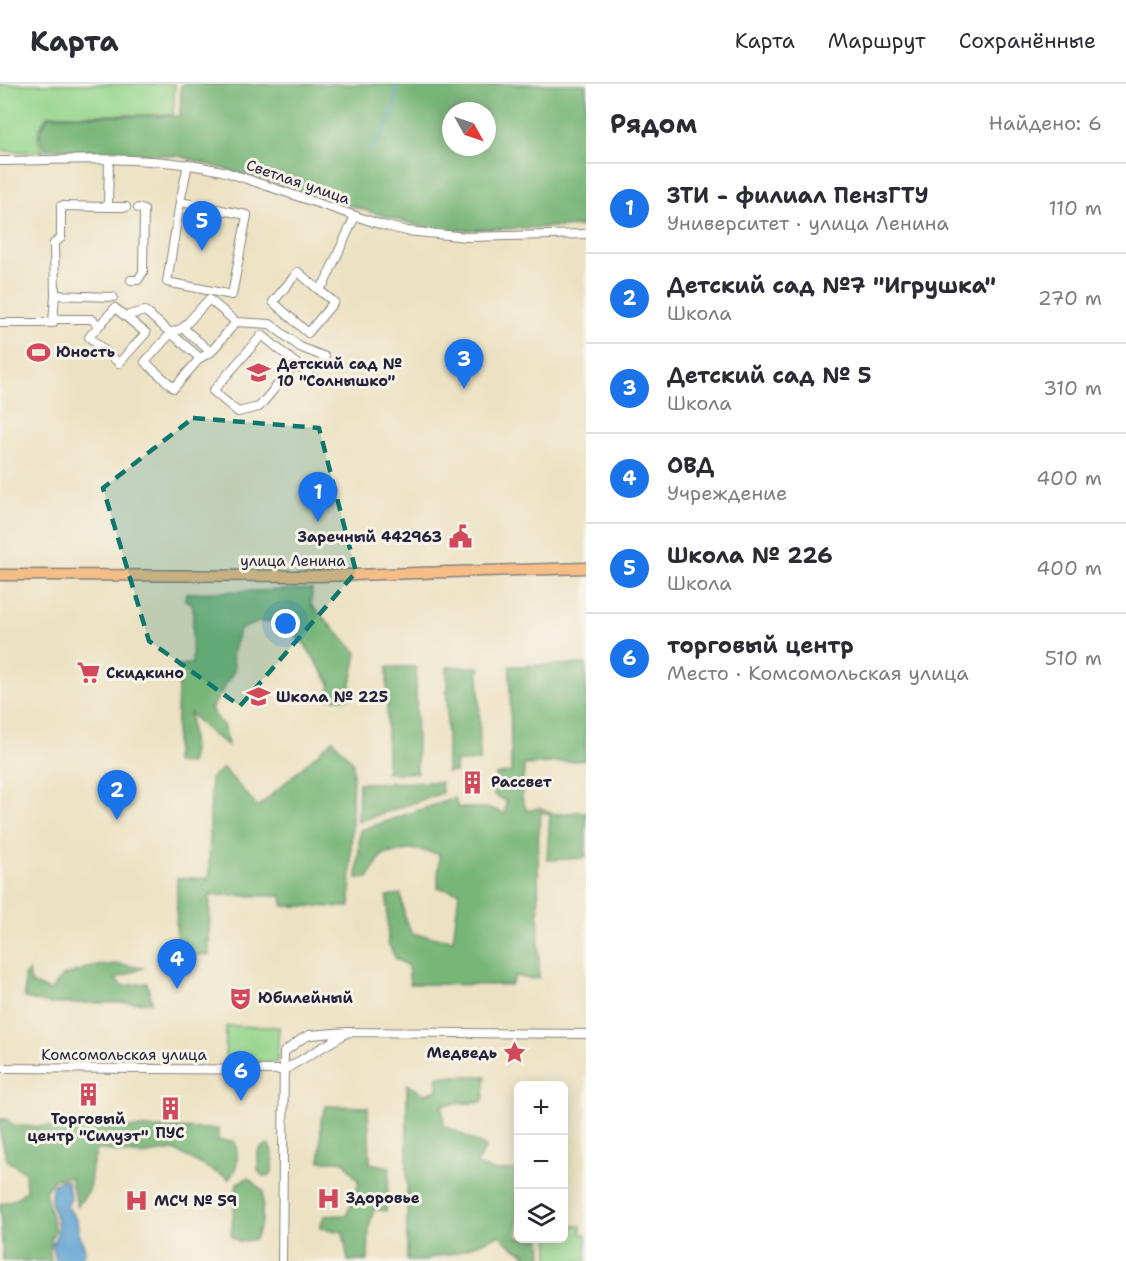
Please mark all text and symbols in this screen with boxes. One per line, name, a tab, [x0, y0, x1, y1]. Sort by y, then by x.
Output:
text: Карта	[30, 22, 119, 60]
text: Карта	[735, 27, 795, 55]
text: Маршрут	[828, 27, 926, 55]
text: Сохранённые	[959, 27, 1096, 55]
north arrow	[442, 102, 496, 156]
text: Рядом	[610, 106, 697, 141]
text: Найдено: 6	[989, 110, 1102, 136]
street label: Светлая улица	[244, 155, 353, 209]
text: ЗТИ - филиал ПензГТУ	[667, 181, 929, 210]
text: 1	[625, 195, 634, 221]
text: 110 m	[1048, 195, 1102, 221]
pin: 5	[182, 202, 222, 251]
text: Университет · улица Ленина	[667, 210, 949, 236]
text: Детский сад №7 "Игрушка"	[667, 271, 996, 300]
text: 2	[623, 285, 637, 311]
text: 270 m	[1038, 285, 1102, 311]
text: Школа	[667, 300, 732, 326]
sports icon: Юность	[25, 339, 51, 365]
pin: 3	[444, 340, 484, 389]
place label: Юность	[56, 342, 115, 362]
place label: Детский сад № 10 "Солнышко"	[277, 354, 402, 391]
school or university icon: Детский сад № 10 "Солнышко"	[246, 360, 272, 386]
text: Детский сад № 5	[667, 361, 871, 390]
text: 3	[623, 375, 637, 401]
text: 310 m	[1043, 375, 1102, 401]
text: Школа	[667, 390, 732, 416]
text: ОВД	[667, 451, 714, 480]
text: 4	[623, 465, 637, 491]
text: 400 m	[1036, 465, 1102, 491]
pin: 1	[298, 472, 338, 522]
text: Учреждение	[667, 480, 787, 506]
public building icon: Заречный 442963	[447, 524, 473, 550]
place label: Заречный 442963	[298, 527, 442, 547]
text: Школа № 226	[667, 541, 833, 570]
street label: улица Ленина	[240, 551, 346, 571]
text: 5	[623, 555, 636, 581]
text: 400 m	[1036, 555, 1102, 581]
text: Школа	[667, 570, 732, 596]
your location	[271, 609, 300, 638]
text: торговый центр	[667, 631, 854, 660]
text: 6	[623, 645, 637, 671]
text: 510 m	[1045, 645, 1102, 671]
supermarket icon: Скидкино	[75, 660, 101, 686]
text: Место · Комсомольская улица	[667, 660, 969, 686]
place label: Скидкино	[106, 663, 184, 683]
school or university icon: Школа № 225	[245, 684, 271, 710]
place label: Школа № 225	[276, 687, 388, 707]
building icon: Рассвет	[460, 769, 486, 795]
pin: 2	[98, 770, 136, 820]
place label: Рассвет	[491, 772, 552, 792]
pin: 4	[158, 940, 196, 989]
theatre icon: Юбилейный	[227, 985, 253, 1011]
place label: Юбилейный	[258, 988, 353, 1008]
place icon: Медведь	[502, 1040, 528, 1066]
place label: Медведь	[427, 1043, 497, 1063]
street label: Комсомольская улица	[41, 1045, 207, 1065]
pin: 6	[222, 1052, 260, 1101]
map controls	[514, 1081, 568, 1243]
button: +	[514, 1081, 568, 1135]
building icon: Торговый центр "Силуэт"	[75, 1082, 101, 1108]
building icon: ПУС	[157, 1096, 183, 1122]
place label: Торговый центр "Силуэт"	[27, 1109, 149, 1146]
place label: ПУС	[155, 1123, 185, 1143]
button: −	[514, 1135, 568, 1189]
hospital icon: Здоровье	[315, 1185, 341, 1211]
hospital icon: МСЧ № 59	[123, 1188, 149, 1214]
place label: Здоровье	[346, 1188, 420, 1208]
button: layers	[514, 1189, 568, 1243]
place label: МСЧ № 59	[154, 1191, 237, 1211]

